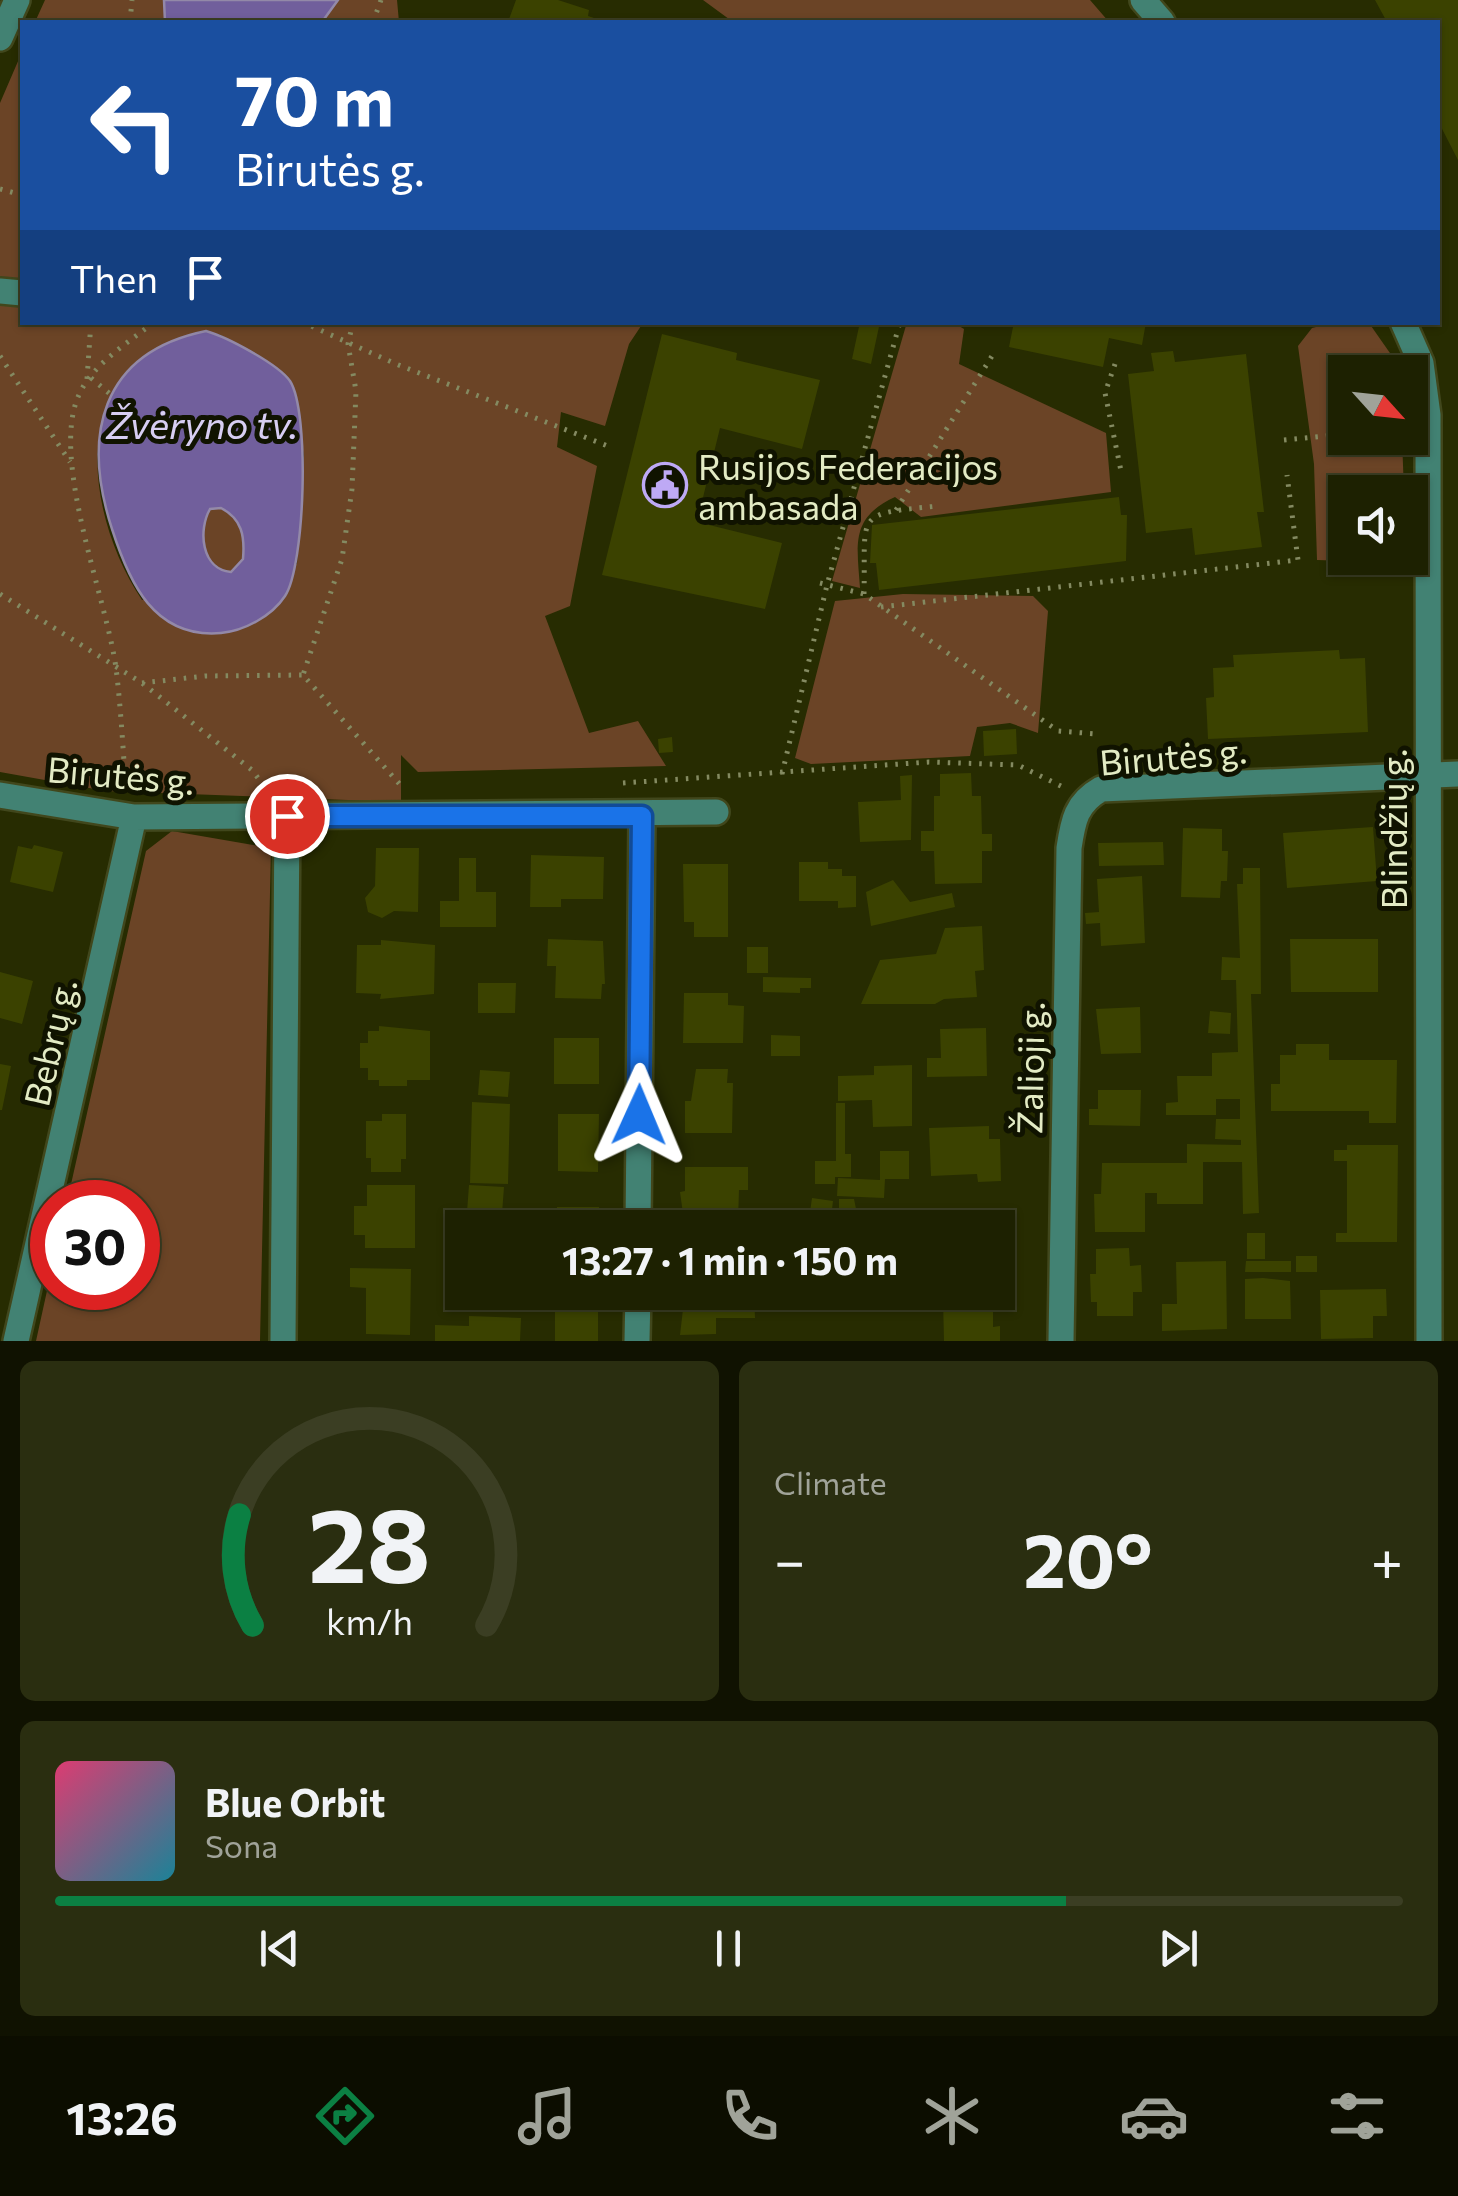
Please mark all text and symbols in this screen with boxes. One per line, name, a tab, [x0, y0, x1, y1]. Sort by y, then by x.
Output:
text: 70 m	[235, 55, 394, 140]
icon: left	[70, 60, 200, 190]
text: Birutės g.	[235, 140, 425, 195]
icon: arrive	[178, 250, 233, 305]
text: Then	[70, 254, 158, 301]
north arrow	[1328, 355, 1428, 455]
map controls	[1328, 355, 1428, 575]
water label: Žvėryno tv.	[105, 400, 298, 447]
place label: Rusijos Federacijos ambasada	[698, 444, 998, 527]
public building icon: Rusijos Federacijos ambasada	[642, 462, 688, 508]
button: sound	[1328, 475, 1428, 575]
street label: Birutės g.	[1098, 727, 1248, 783]
street label: Birutės g.	[46, 746, 196, 802]
street label: Blindžių g.	[1371, 749, 1414, 909]
pin	[245, 774, 330, 859]
icon: arrive	[260, 789, 315, 844]
street label: Bebrų g.	[14, 974, 84, 1110]
street label: Žalioji g.	[1006, 1001, 1052, 1135]
position arrow	[587, 1063, 691, 1167]
speed limit sign: 30	[30, 1180, 160, 1310]
text: 13:27 · 1 min · 150 m	[562, 1236, 898, 1283]
text: Climate	[774, 1462, 887, 1502]
text: 28	[308, 1477, 431, 1604]
text: 20°	[1023, 1512, 1153, 1603]
text: −	[774, 1525, 805, 1592]
text: +	[1371, 1525, 1403, 1592]
text: km/h	[326, 1599, 413, 1642]
text: Blue Orbit	[205, 1778, 385, 1825]
text: Sona	[205, 1825, 278, 1865]
icon: previous	[252, 1921, 307, 1976]
icon: pause	[701, 1921, 756, 1976]
icon: next	[1151, 1921, 1206, 1976]
icon: directions	[310, 2081, 380, 2151]
icon: music	[512, 2081, 582, 2151]
icon: phone	[715, 2081, 785, 2151]
icon: climate	[917, 2081, 987, 2151]
icon: car	[1119, 2081, 1189, 2151]
icon: filters	[1322, 2081, 1392, 2151]
text: 13:26	[66, 2089, 178, 2144]

